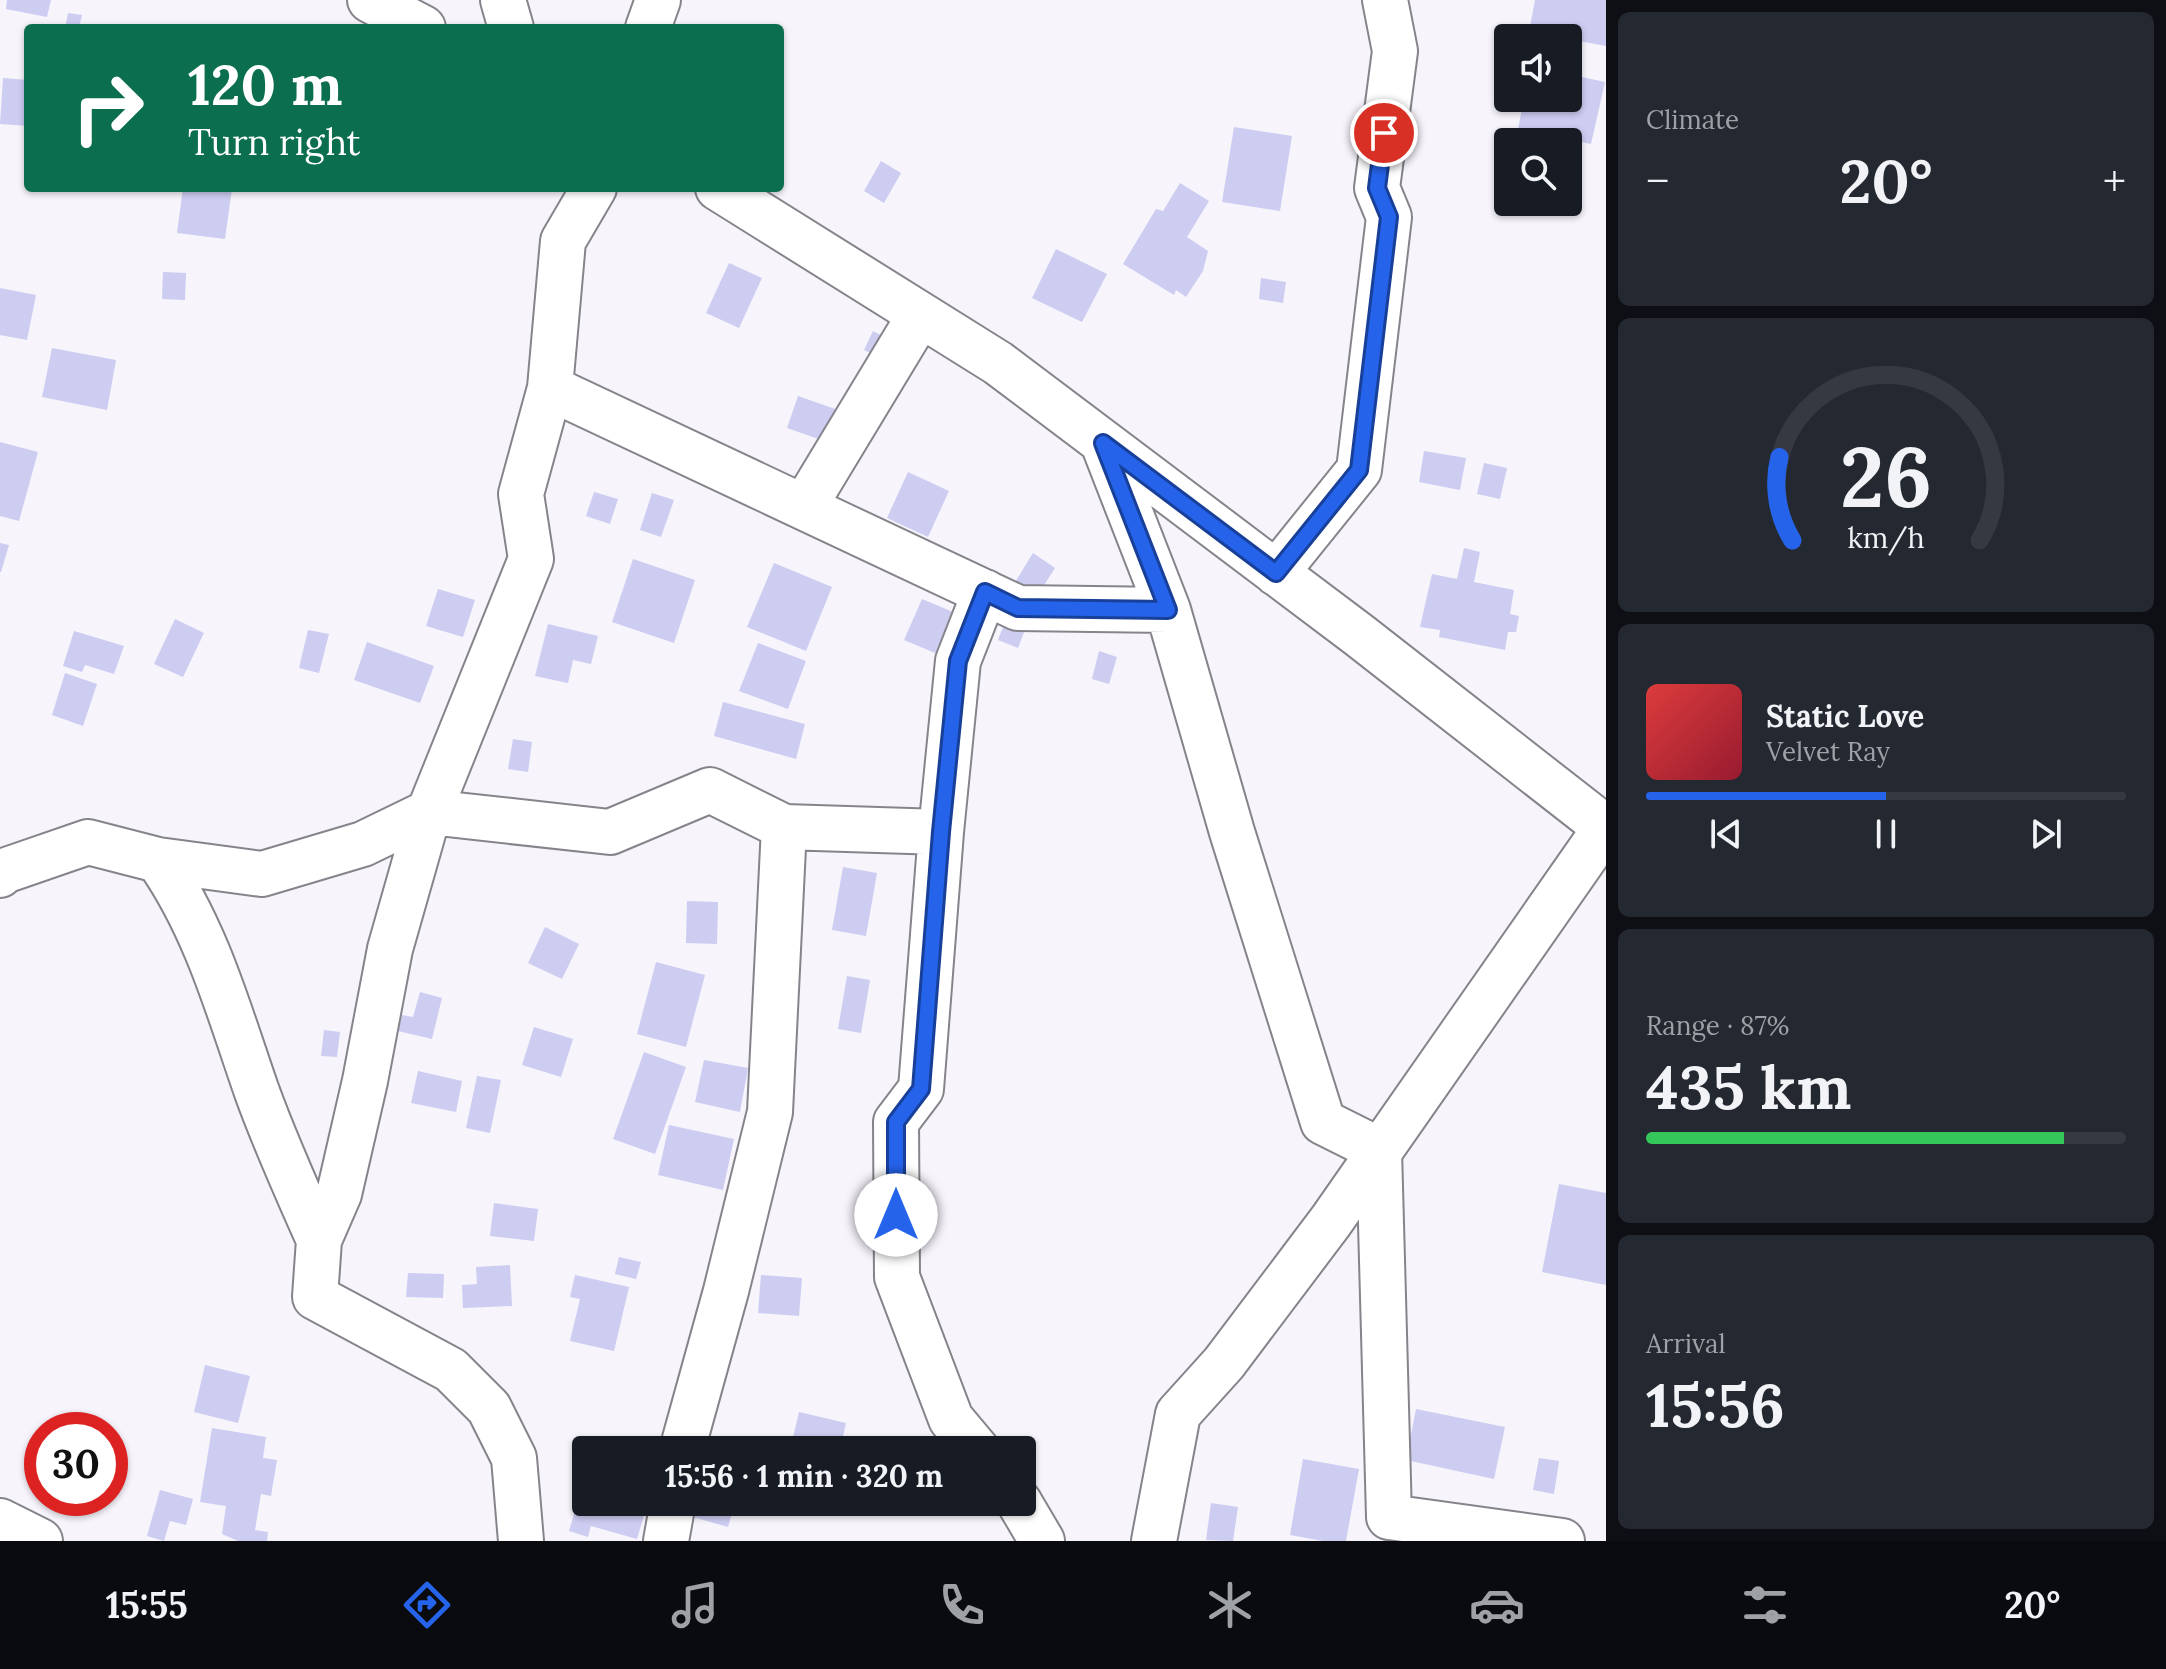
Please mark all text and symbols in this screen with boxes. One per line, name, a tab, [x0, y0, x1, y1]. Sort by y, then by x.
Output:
map controls	[1494, 24, 1582, 216]
button: sound	[1494, 24, 1582, 112]
text: 120 m	[188, 49, 342, 120]
icon: right	[56, 56, 160, 160]
pin	[1350, 99, 1418, 167]
text: Climate	[1646, 103, 1739, 136]
icon: arrive	[1362, 111, 1406, 155]
text: Turn right	[188, 119, 361, 165]
button: search	[1494, 128, 1582, 216]
text: 20°	[1839, 143, 1933, 219]
text: −	[1646, 153, 1669, 209]
text: +	[2103, 153, 2126, 209]
text: 26	[1840, 422, 1932, 529]
text: km/h	[1847, 519, 1925, 556]
text: Static Love	[1766, 697, 1924, 735]
text: Velvet Ray	[1766, 735, 1890, 768]
icon: previous	[1704, 812, 1748, 856]
icon: pause	[1864, 812, 1908, 856]
icon: next	[2024, 812, 2068, 856]
text: Range · 87%	[1646, 1009, 1789, 1042]
text: 435 km	[1646, 1049, 1851, 1125]
position arrow	[854, 1173, 938, 1257]
text: Arrival	[1646, 1327, 1725, 1360]
text: 15:56	[1646, 1367, 1785, 1443]
speed limit sign: 30	[24, 1412, 128, 1516]
text: 15:56 · 1 min · 320 m	[665, 1457, 943, 1495]
icon: directions	[399, 1577, 455, 1633]
icon: music	[667, 1577, 723, 1633]
icon: phone	[934, 1577, 990, 1633]
icon: climate	[1202, 1577, 1258, 1633]
icon: car	[1469, 1577, 1525, 1633]
icon: filters	[1737, 1577, 1793, 1633]
text: 15:55	[106, 1582, 188, 1628]
text: 20°	[2004, 1582, 2060, 1628]

